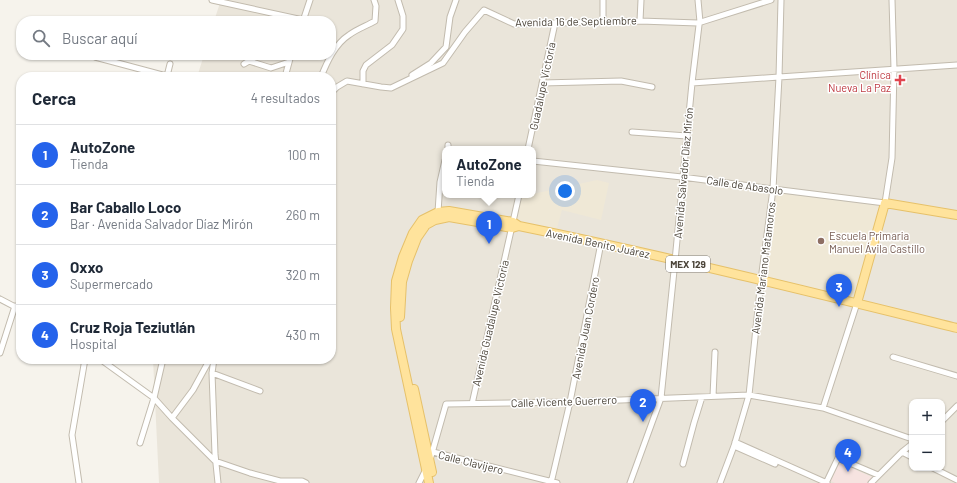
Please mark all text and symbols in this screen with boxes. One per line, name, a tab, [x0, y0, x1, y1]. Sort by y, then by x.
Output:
street label: Avenida 16 de Septiembre	[515, 13, 637, 29]
search box	[16, 16, 336, 60]
icon: search	[30, 27, 52, 49]
text: Buscar aquí	[62, 29, 138, 47]
street label: Guadalupe Victoria	[526, 41, 558, 131]
place label: Clínica Nueva La Paz	[828, 68, 891, 94]
marker: Clínica Nueva La Paz	[894, 74, 906, 86]
text: Cerca	[32, 88, 76, 108]
text: 4 resultados	[251, 90, 320, 106]
street label: Avenida Salvador Díaz Mirón	[671, 107, 695, 239]
text: AutoZone	[70, 138, 135, 156]
popup	[442, 146, 536, 198]
text: 1	[43, 147, 47, 163]
text: 100 m	[287, 147, 320, 163]
text: AutoZone	[456, 155, 522, 173]
text: Tienda	[70, 156, 108, 172]
text: Tienda	[456, 173, 494, 189]
street label: Calle de Abasolo	[706, 173, 784, 197]
your location	[555, 181, 575, 201]
text: Bar Caballo Loco	[70, 198, 181, 216]
street label: Avenida Mariano Matamoros	[748, 201, 778, 335]
text: 2	[41, 207, 49, 223]
text: 260 m	[286, 207, 320, 223]
pin: 1	[476, 211, 502, 244]
text: Bar · Avenida Salvador Díaz Mirón	[70, 216, 253, 232]
street label: Avenida Benito Juárez	[545, 226, 651, 260]
place label: Escuela Primaria Manuel Ávila Castillo	[829, 229, 925, 255]
marker: Escuela Primaria Manuel Ávila Castillo	[816, 236, 826, 246]
road number: MEX 129	[666, 256, 710, 272]
text: Oxxo	[70, 258, 103, 276]
street label: Avenida Guadalupe Victoria	[469, 258, 511, 388]
text: 3	[41, 267, 49, 283]
text: 320 m	[286, 267, 320, 283]
pin: 3	[826, 274, 852, 307]
text: Supermercado	[70, 276, 153, 292]
street label: Avenida Juan Cordero	[569, 276, 601, 380]
text: Cruz Roja Teziutlán	[70, 318, 195, 336]
text: 4	[41, 327, 49, 343]
text: 430 m	[285, 327, 320, 343]
text: Hospital	[70, 336, 117, 352]
pin: 2	[630, 389, 656, 422]
street label: Calle Vicente Guerrero	[511, 393, 617, 409]
map controls	[909, 399, 945, 471]
button: +	[909, 399, 945, 435]
button: −	[909, 435, 945, 471]
pin: 4	[835, 439, 861, 472]
street label: Calle Clavijero	[437, 448, 505, 476]

